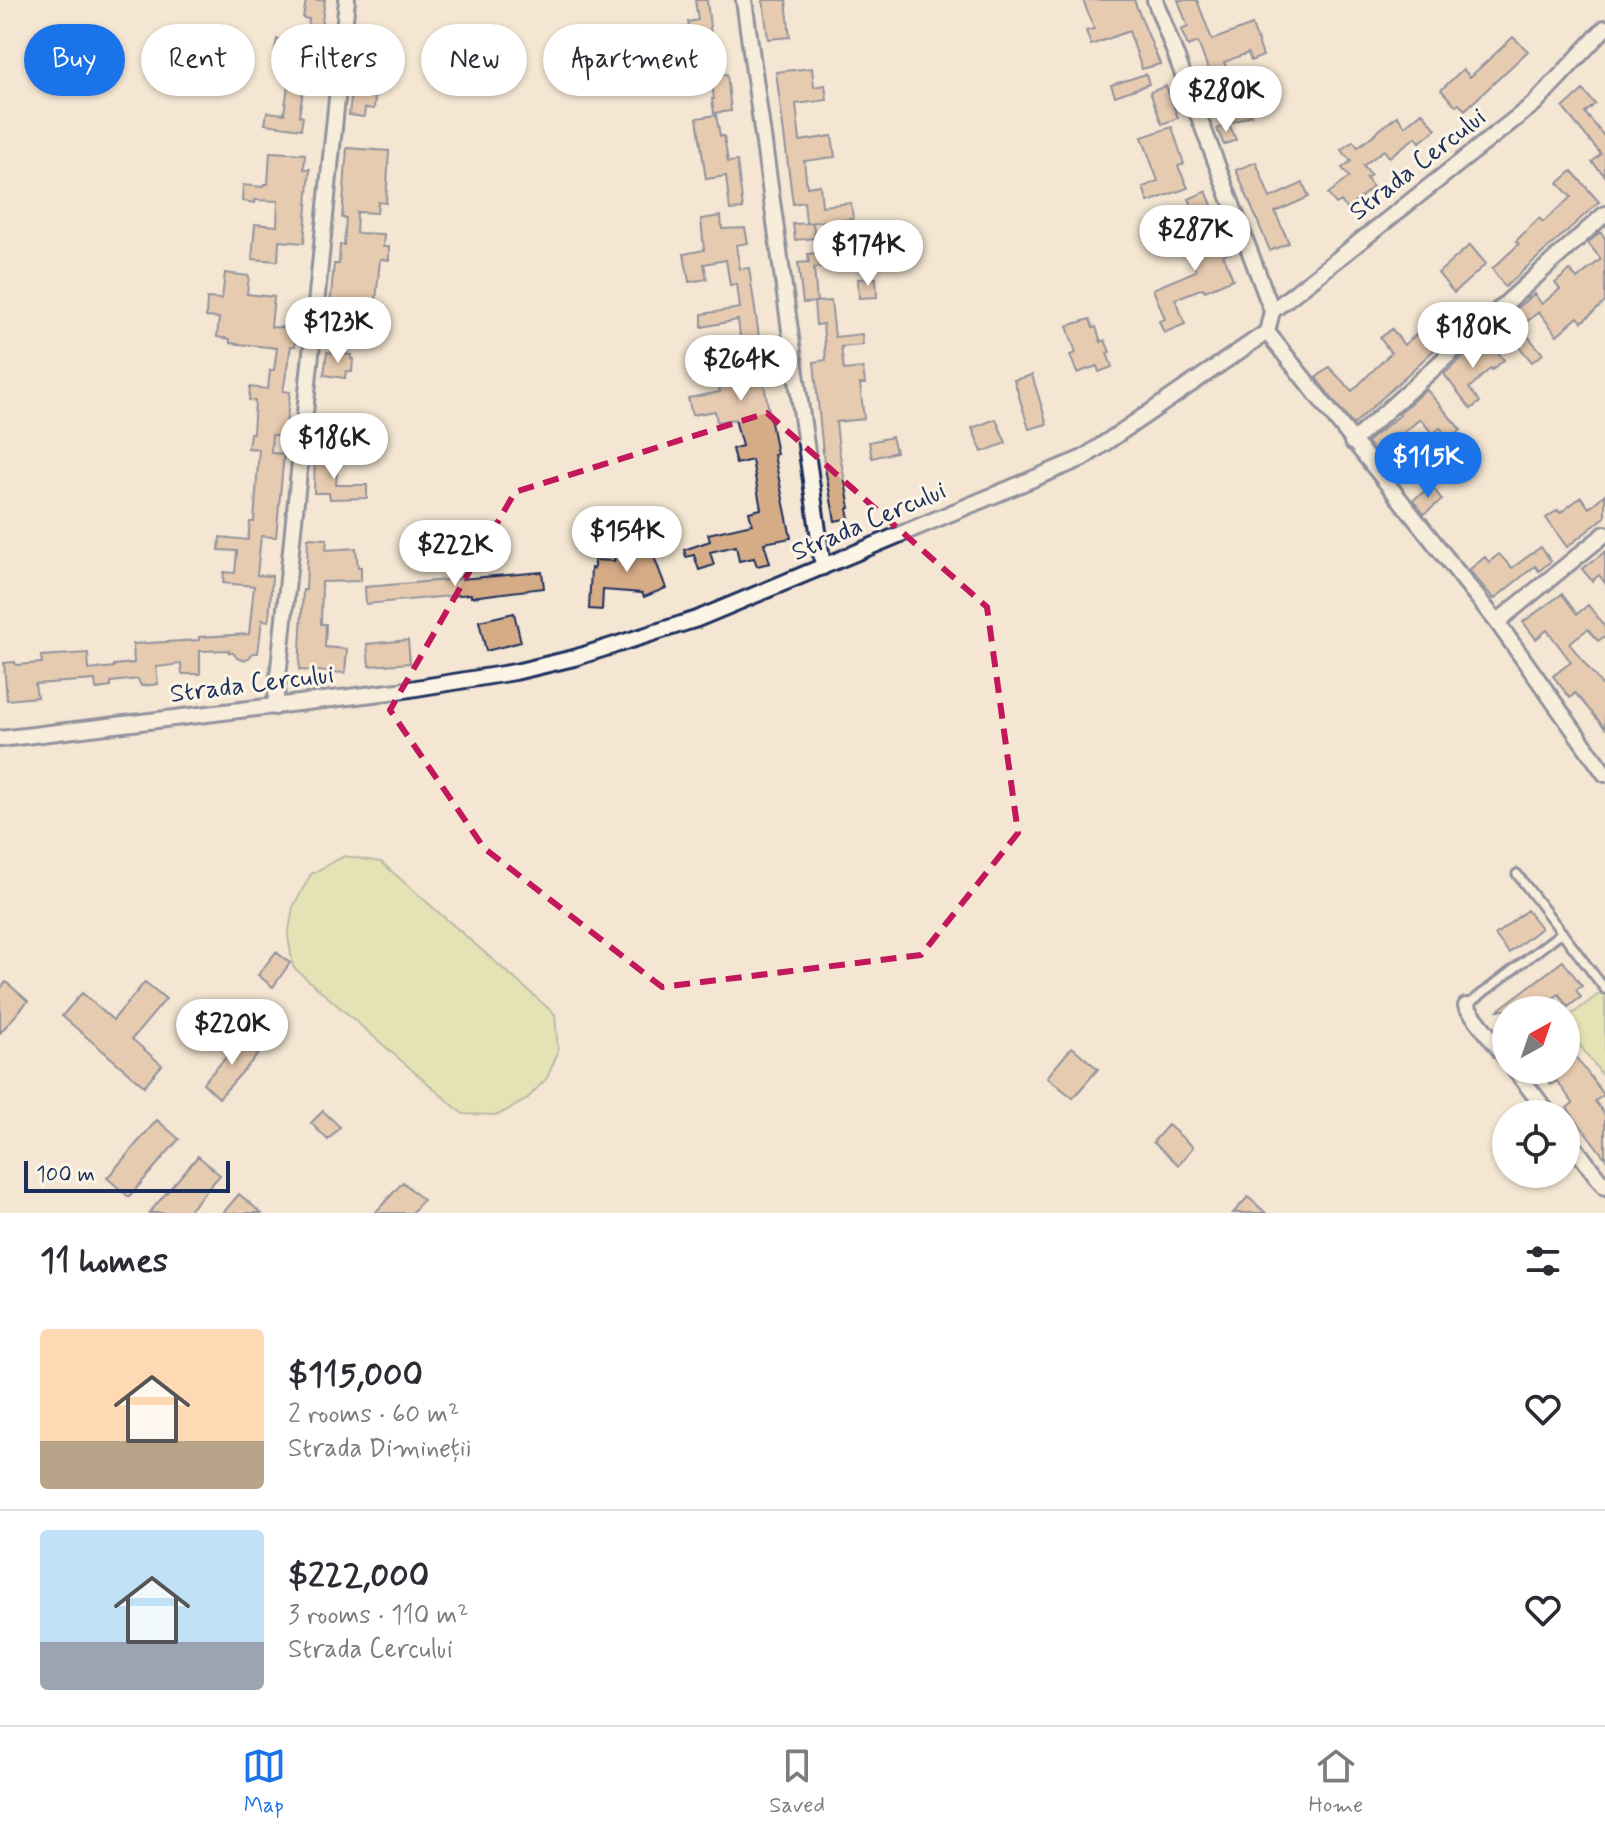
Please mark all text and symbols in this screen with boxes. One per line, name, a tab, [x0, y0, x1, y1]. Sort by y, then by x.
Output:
chip: Buy	[24, 24, 125, 96]
chip: Rent	[141, 24, 255, 96]
chip: Filters	[271, 24, 405, 96]
chip: New	[421, 24, 527, 96]
chip: Apartment	[543, 24, 727, 96]
pin: $280K	[1170, 66, 1282, 134]
text: $280K	[1188, 75, 1264, 109]
street label: Strada Cercului	[1343, 101, 1493, 229]
pin: $287K	[1139, 205, 1251, 273]
text: $287K	[1157, 214, 1233, 248]
pin: $174K	[812, 220, 924, 288]
text: $174K	[831, 229, 905, 263]
pin: $123K	[282, 297, 394, 365]
pin: $180K	[1417, 302, 1529, 370]
text: $123K	[303, 306, 373, 340]
text: $180K	[1435, 311, 1511, 345]
pin: $264K	[685, 335, 797, 403]
text: $264K	[703, 344, 779, 378]
pin: $186K	[278, 413, 390, 481]
text: $186K	[298, 422, 370, 456]
pin: $115K	[1372, 432, 1484, 500]
text: $115K	[1393, 441, 1463, 475]
street label: Strada Cercului	[787, 474, 951, 570]
pin: $154K	[571, 506, 683, 574]
text: $154K	[590, 515, 664, 549]
pin: $222K	[399, 520, 511, 588]
text: $222K	[417, 529, 493, 563]
street label: Strada Cercului	[168, 658, 336, 712]
north arrow	[1492, 996, 1580, 1084]
map controls	[1492, 996, 1580, 1188]
pin: $220K	[176, 999, 288, 1067]
text: $220K	[194, 1008, 270, 1042]
button: locate	[1492, 1100, 1580, 1188]
scale bar	[24, 1157, 230, 1193]
text: 100 m	[36, 1161, 95, 1189]
text: 11 homes	[40, 1239, 168, 1284]
icon: filters	[1521, 1239, 1565, 1283]
text: $115,000	[288, 1353, 423, 1398]
icon: home	[104, 1361, 200, 1457]
icon: heart	[1521, 1387, 1565, 1431]
text: 2 rooms · 60 m²	[288, 1398, 459, 1432]
text: Strada Dimineții	[288, 1432, 472, 1466]
text: $222,000	[288, 1554, 429, 1599]
icon: home	[104, 1562, 200, 1658]
icon: heart	[1521, 1588, 1565, 1632]
text: 3 rooms · 110 m²	[288, 1599, 469, 1633]
text: Strada Cercului	[288, 1633, 453, 1667]
tab: Map	[242, 1744, 286, 1820]
tab: Saved	[769, 1744, 825, 1820]
tab: Home	[1309, 1744, 1363, 1820]

